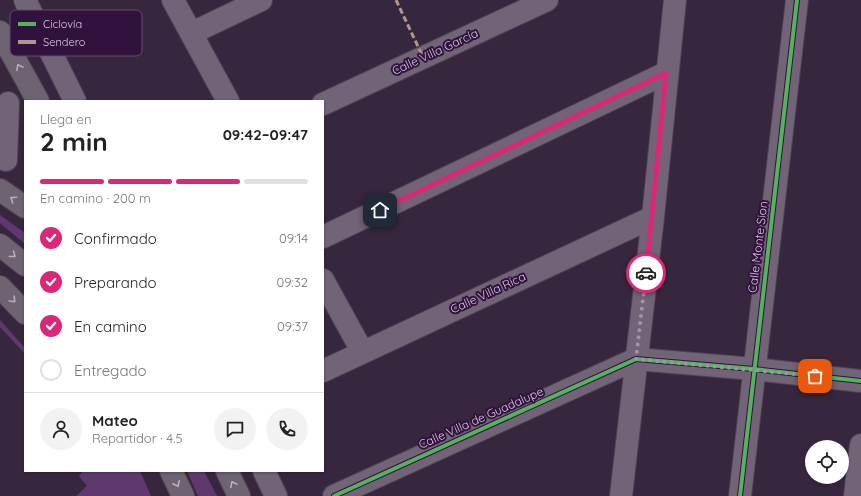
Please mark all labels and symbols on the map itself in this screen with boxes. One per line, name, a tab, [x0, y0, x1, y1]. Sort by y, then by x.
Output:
legend	[10, 10, 142, 56]
text: Ciclovía	[43, 17, 82, 31]
street label: Calle Villa García	[389, 25, 480, 78]
text: Sendero	[43, 35, 86, 49]
one-way arrow	[16, 64, 24, 71]
pin	[363, 193, 397, 227]
one-way arrow	[10, 197, 17, 204]
street label: Calle Monte Sion	[744, 200, 771, 294]
one-way arrow	[8, 250, 15, 257]
courier	[626, 253, 666, 293]
street label: Calle Villa Rica	[448, 269, 528, 317]
one-way arrow	[8, 295, 16, 303]
pin	[798, 359, 832, 393]
street label: Calle Villa de Guadalupe	[416, 383, 546, 452]
one-way arrow	[172, 479, 180, 487]
one-way arrow	[230, 480, 238, 488]

